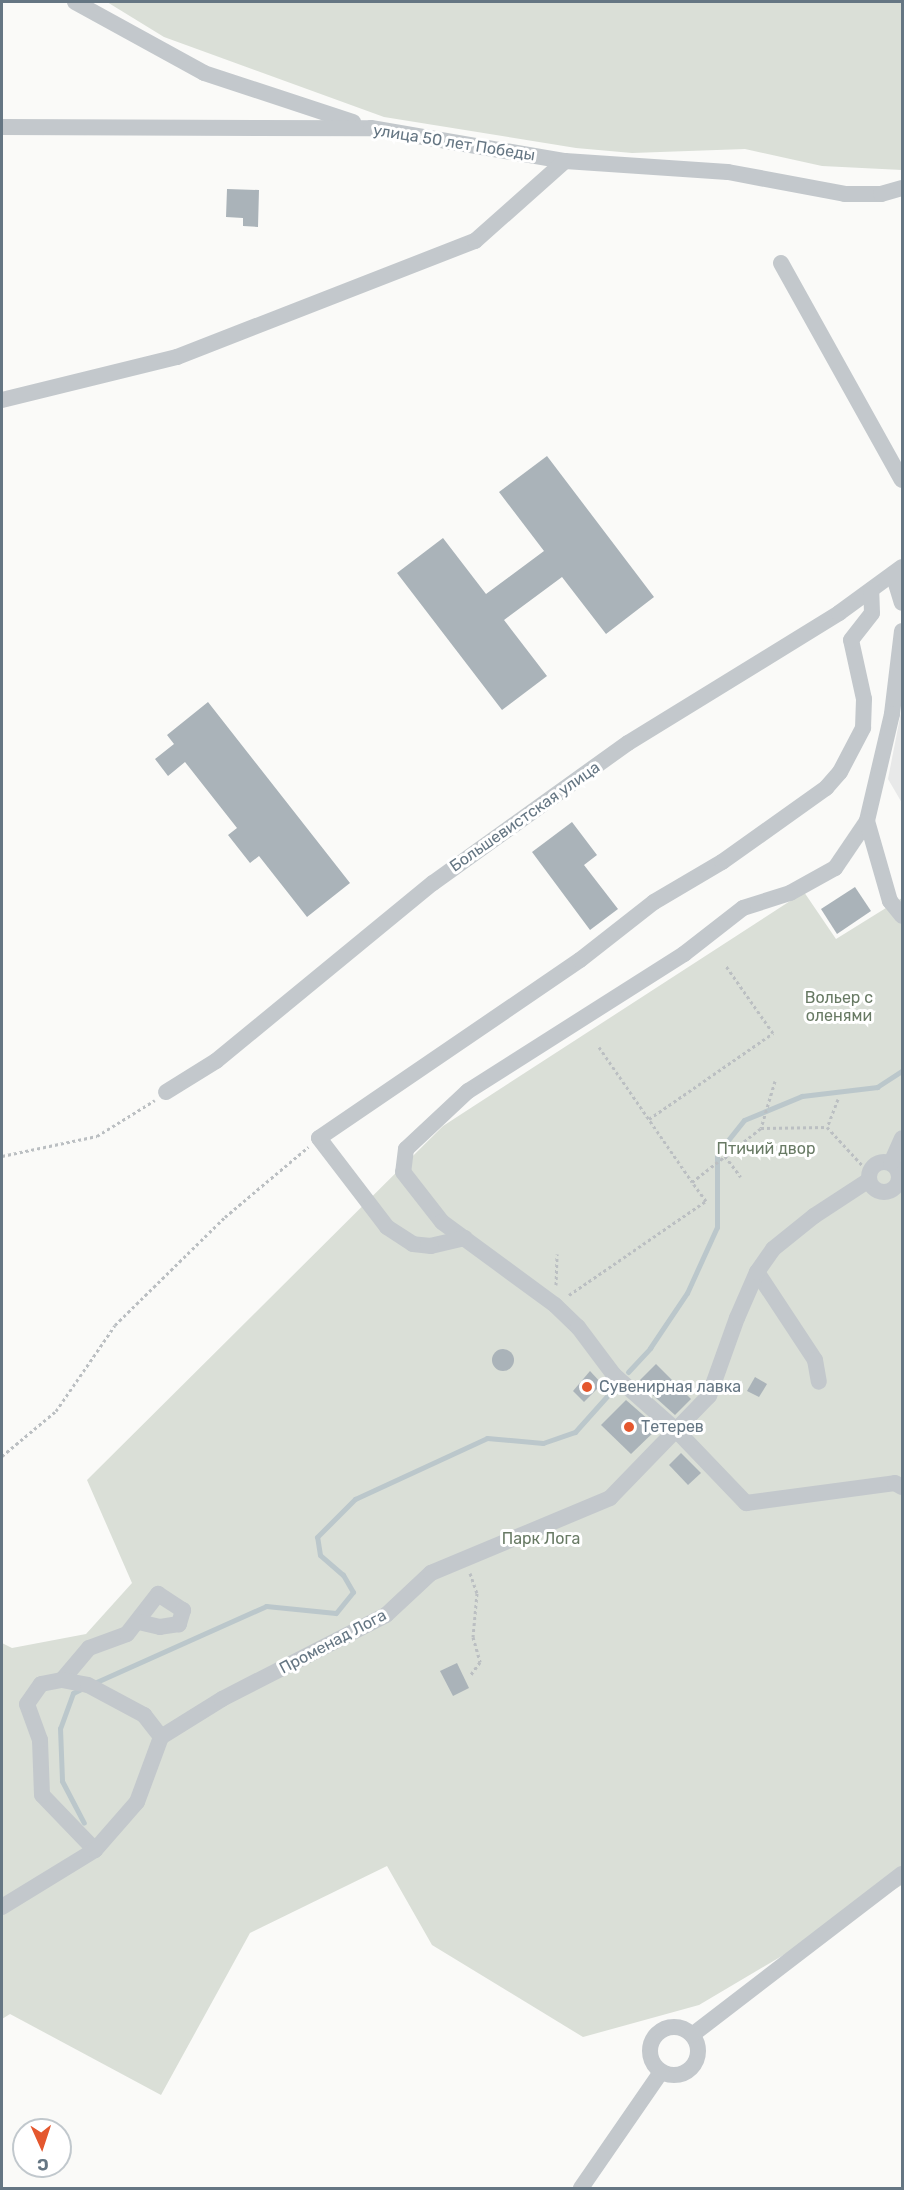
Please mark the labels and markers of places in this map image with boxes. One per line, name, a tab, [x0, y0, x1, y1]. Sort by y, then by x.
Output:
place label: Сувенирная лавка	[599, 1377, 741, 1397]
marker: Сувенирная лавка	[580, 1380, 594, 1394]
place label: Тетерев	[641, 1417, 704, 1437]
marker: Тетерев	[622, 1420, 636, 1434]

